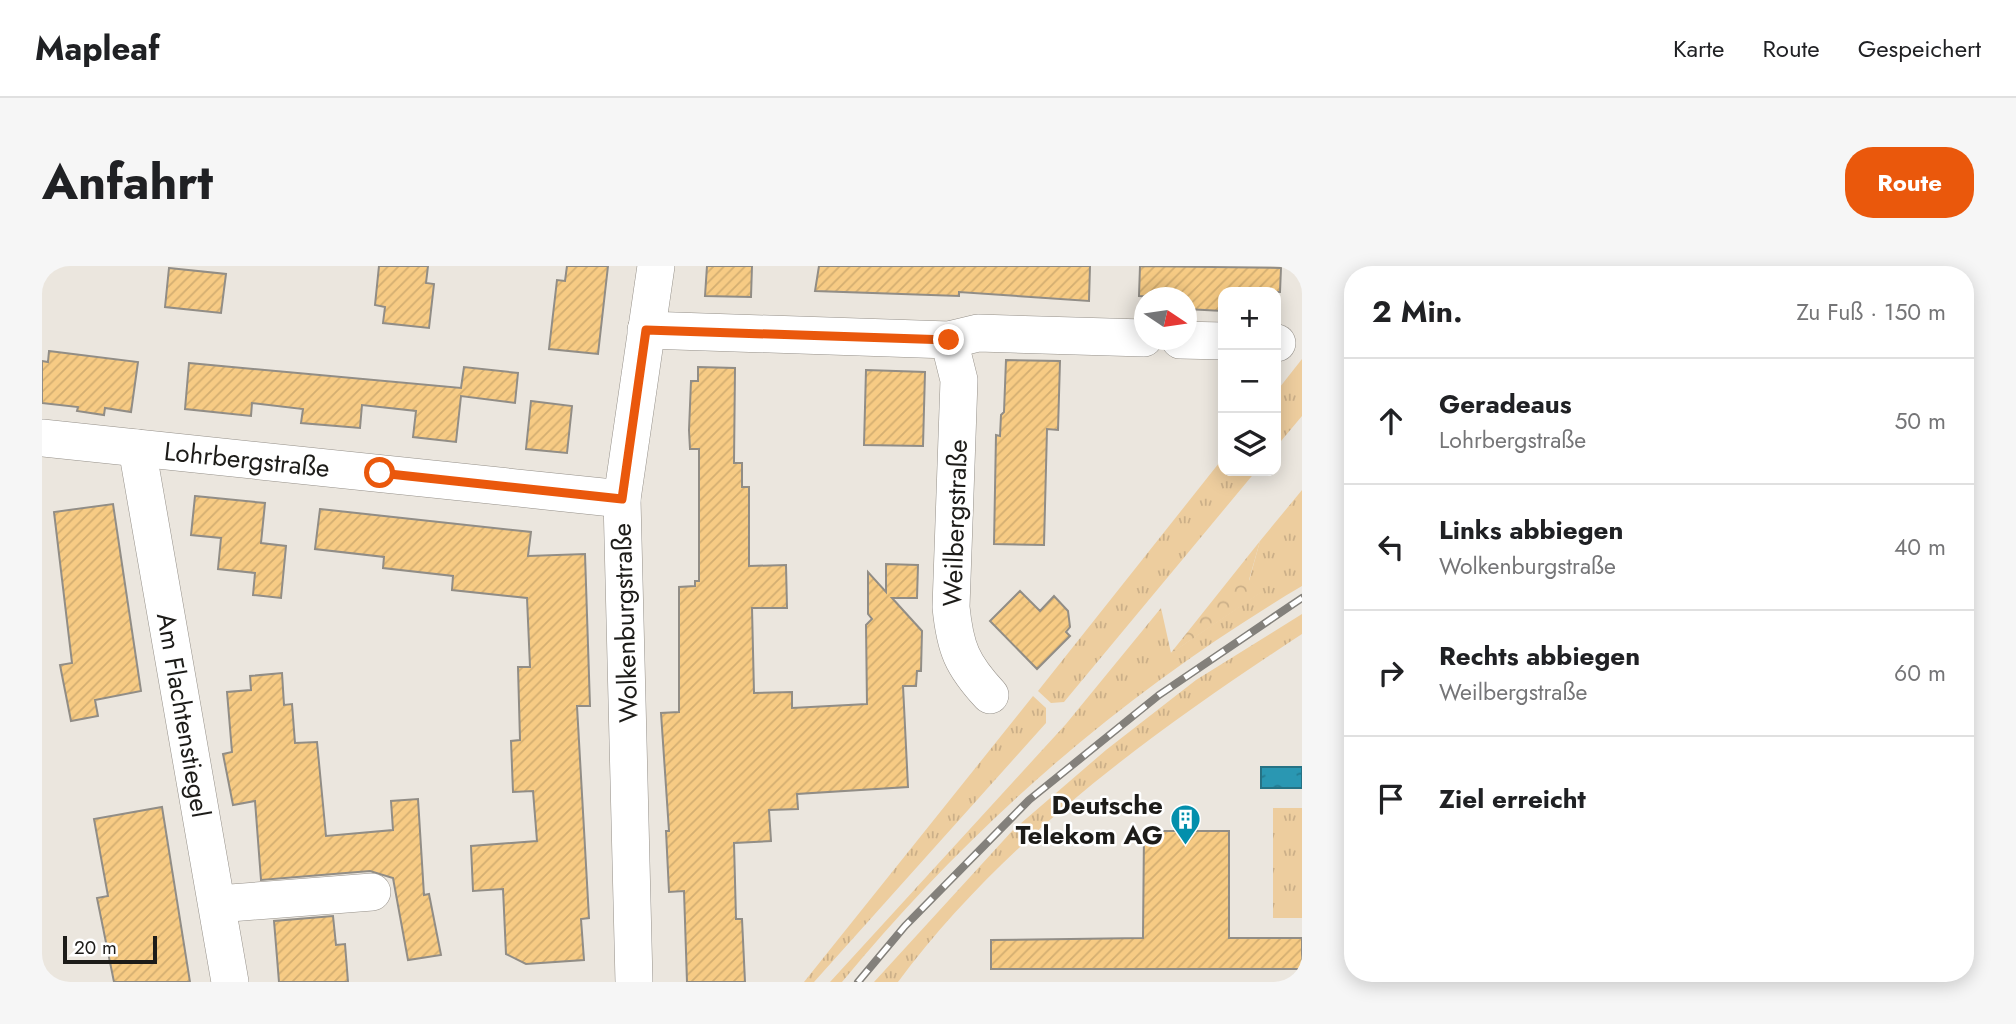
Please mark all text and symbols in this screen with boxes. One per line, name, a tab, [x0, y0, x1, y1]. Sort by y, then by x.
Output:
text: Mapleaf	[35, 25, 160, 72]
text: Karte	[1673, 31, 1724, 66]
text: Route	[1762, 31, 1820, 66]
text: Gespeichert	[1858, 31, 1981, 66]
text: Anfahrt	[42, 147, 213, 217]
button: Route	[1845, 147, 1974, 218]
north arrow	[1134, 287, 1197, 350]
map controls	[1218, 287, 1281, 476]
button: +	[1218, 287, 1281, 350]
text: 2 Min.	[1372, 290, 1463, 333]
text: Zu Fuß · 150 m	[1796, 295, 1946, 329]
route end	[933, 324, 964, 355]
button: −	[1218, 350, 1281, 413]
text: Geradeaus	[1439, 385, 1572, 423]
icon: ahead	[1372, 402, 1410, 440]
text: 50 m	[1894, 404, 1946, 438]
button: layers	[1218, 413, 1281, 476]
text: Lohrbergstraße	[1439, 423, 1586, 457]
street label: Lohrbergstraße	[162, 432, 332, 487]
street label: Weilbergstraße	[933, 439, 977, 607]
route start	[364, 457, 395, 488]
text: Links abbiegen	[1439, 511, 1623, 549]
street label: Wolkenburgstraße	[603, 522, 647, 724]
icon: left	[1372, 528, 1410, 566]
text: 40 m	[1894, 530, 1946, 564]
text: Wolkenburgstraße	[1439, 549, 1616, 583]
street label: Am Flachtenstiegel	[147, 610, 220, 820]
text: Rechts abbiegen	[1439, 637, 1640, 675]
icon: right	[1372, 654, 1410, 692]
text: 60 m	[1894, 656, 1946, 690]
text: Weilbergstraße	[1439, 675, 1587, 709]
icon: arrive	[1372, 780, 1410, 818]
text: Ziel erreicht	[1439, 780, 1586, 818]
place label: Deutsche Telekom AG	[1016, 786, 1163, 854]
building icon: Deutsche Telekom AG	[1169, 803, 1203, 847]
scale bar	[63, 933, 158, 965]
text: 20 m	[74, 934, 117, 961]

